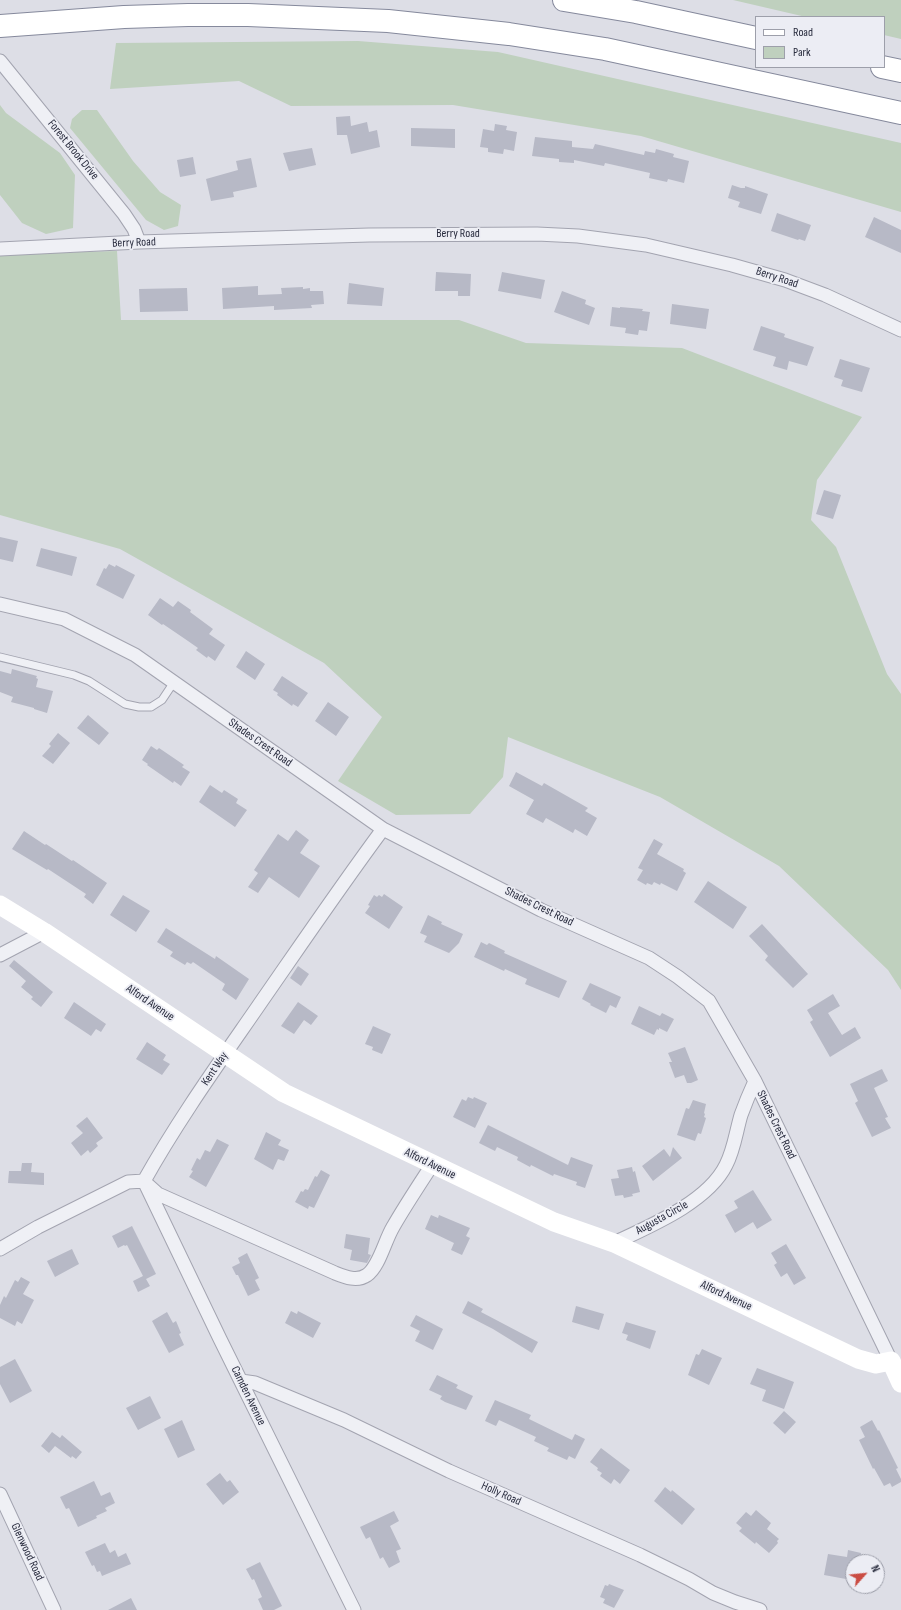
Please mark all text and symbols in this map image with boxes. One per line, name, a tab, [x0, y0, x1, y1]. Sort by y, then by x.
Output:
legend	[755, 16, 885, 68]
text: Road	[793, 25, 813, 40]
text: Park	[793, 45, 811, 60]
street label: Forest Brook Drive	[44, 117, 102, 183]
street label: Berry Road	[436, 227, 480, 241]
street label: Berry Road	[112, 235, 156, 251]
street label: Berry Road	[754, 264, 800, 292]
street label: Shades Crest Road	[225, 716, 295, 770]
street label: Shades Crest Road	[502, 884, 576, 930]
street label: Alford Avenue	[123, 982, 177, 1024]
street label: Kent Way	[199, 1049, 231, 1089]
street label: Shades Crest Road	[753, 1088, 799, 1162]
street label: Alford Avenue	[402, 1145, 458, 1183]
street label: Augusta Circle	[633, 1198, 691, 1238]
street label: Alford Avenue	[698, 1278, 754, 1314]
street label: Camden Avenue	[227, 1364, 269, 1428]
street label: Holly Road	[479, 1479, 523, 1509]
street label: Glenwood Road	[7, 1521, 47, 1583]
north arrow	[845, 1554, 885, 1594]
text: N	[868, 1563, 882, 1574]

